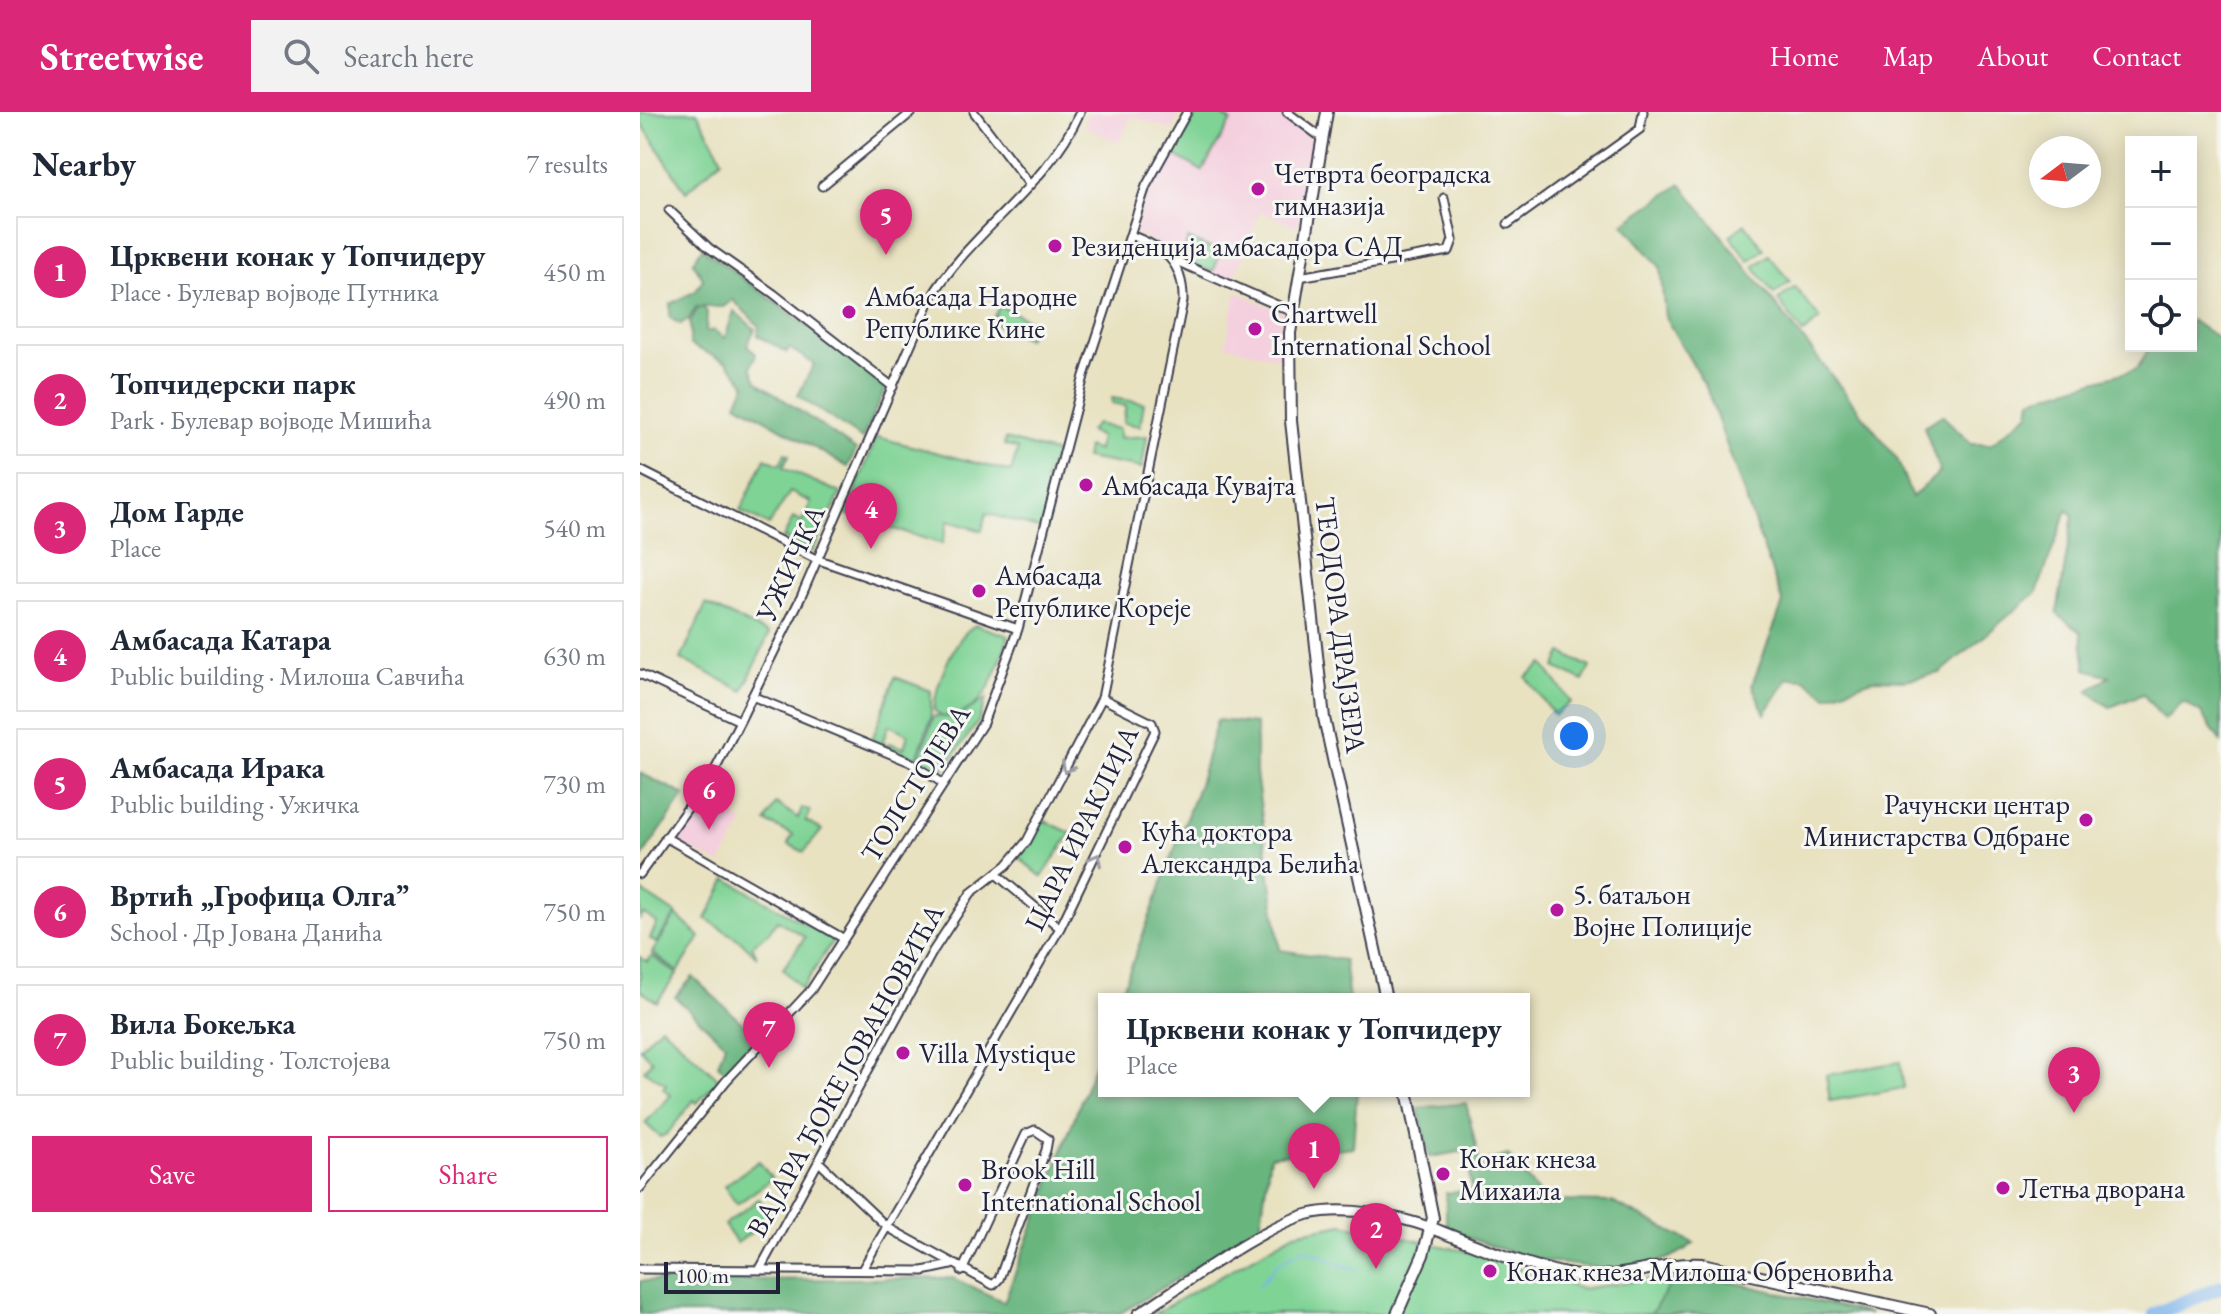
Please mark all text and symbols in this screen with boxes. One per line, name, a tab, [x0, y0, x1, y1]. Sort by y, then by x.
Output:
search box	[251, 20, 811, 92]
text: Streetwise	[40, 32, 203, 81]
icon: search	[279, 34, 323, 78]
text: Search here	[343, 37, 474, 76]
text: Home	[1769, 38, 1839, 74]
text: Map	[1883, 38, 1933, 74]
text: About	[1977, 38, 2048, 74]
text: Contact	[2092, 38, 2181, 74]
north arrow	[2029, 136, 2101, 208]
map controls	[2125, 136, 2197, 352]
button: +	[2125, 136, 2197, 208]
text: Nearby	[32, 142, 136, 186]
text: 7 results	[527, 147, 608, 181]
place label: Четврта београдска гимназија	[1274, 155, 1492, 223]
marker: Четврта београдска гимназија	[1249, 180, 1267, 198]
pin: 5	[860, 189, 912, 255]
button: −	[2125, 208, 2197, 280]
place label: Резиденција амбасадора САД	[1071, 228, 1403, 264]
text: Црквени конак у Топчидеру	[110, 236, 486, 275]
marker: Резиденција амбасадора САД	[1046, 237, 1064, 255]
text: 1	[53, 255, 67, 289]
text: 450 m	[543, 255, 606, 289]
text: Place · Булевар војводе Путника	[110, 275, 439, 309]
place label: Амбасада Народне Републике Кине	[864, 278, 1077, 346]
button: locate	[2125, 280, 2197, 352]
place label: Chartwell International School	[1271, 295, 1491, 363]
marker: Амбасада Народне Републике Кине	[840, 303, 858, 321]
marker: Chartwell International School	[1246, 320, 1264, 338]
text: Топчидерски парк	[110, 364, 356, 403]
text: 2	[53, 383, 67, 417]
text: 490 m	[543, 383, 606, 417]
text: Park · Булевар војводе Мишића	[110, 403, 432, 437]
place label: Амбасада Кувајта	[1101, 467, 1297, 503]
marker: Амбасада Кувајта	[1077, 476, 1095, 494]
pin: 4	[845, 483, 897, 549]
text: Дом Гарде	[110, 492, 244, 531]
street label: ТЕОДОРА ДРАЈЗЕРА	[1307, 495, 1375, 756]
street label: УЖИЧКА	[747, 498, 833, 628]
text: 3	[53, 511, 67, 545]
text: 540 m	[543, 511, 606, 545]
text: Place	[110, 531, 161, 565]
place label: Амбасада Републике Кореје	[994, 557, 1191, 625]
marker: Амбасада Републике Кореје	[970, 582, 988, 600]
text: Амбасада Катара	[110, 620, 331, 659]
text: 4	[53, 639, 67, 673]
text: 630 m	[543, 639, 606, 673]
text: Public building · Милоша Савчића	[110, 659, 464, 693]
street label: ТОЛСТОЈЕВА	[852, 697, 978, 869]
your location	[1554, 716, 1594, 756]
street label: ЦАРА ИРАКЛИЈА	[1016, 719, 1146, 936]
text: Амбасада Ирака	[110, 748, 325, 787]
one-way arrow	[1061, 759, 1076, 774]
pin: 6	[683, 764, 735, 830]
text: 5	[53, 767, 67, 801]
text: 730 m	[543, 767, 606, 801]
place label: Рачунски центар Министарства Одбране	[1803, 786, 2070, 854]
text: Public building · Ужичка	[110, 787, 359, 821]
marker: Рачунски центар Министарства Одбране	[2077, 811, 2095, 829]
place label: Кућа доктора Александра Белића	[1140, 813, 1360, 881]
marker: Кућа доктора Александра Белића	[1116, 838, 1134, 856]
one-way arrow	[1086, 852, 1101, 867]
text: Вртић „Грофица Олга”	[110, 876, 409, 915]
place label: 5. батаљон Војне Полиције	[1573, 876, 1752, 944]
text: 6	[53, 895, 67, 929]
text: 750 m	[543, 895, 606, 929]
street label: ВАЈАРА ЂОКЕ ЈОВАНОВИЋА	[738, 897, 952, 1243]
marker: 5. батаљон Војне Полиције	[1548, 901, 1566, 919]
text: School · Др Јована Данића	[110, 915, 382, 949]
popup	[1098, 993, 1530, 1097]
pin: 7	[743, 1002, 795, 1068]
text: Вила Бокељка	[110, 1004, 296, 1043]
text: Црквени конак у Топчидеру	[1126, 1009, 1502, 1048]
text: 7	[53, 1023, 67, 1057]
text: 750 m	[543, 1023, 606, 1057]
place label: Villa Mystique	[919, 1035, 1076, 1071]
text: Public building · Толстојева	[110, 1043, 390, 1077]
marker: Villa Mystique	[894, 1044, 912, 1062]
pin: 3	[2048, 1047, 2100, 1113]
text: Place	[1126, 1048, 1177, 1082]
pin: 1	[1288, 1123, 1340, 1189]
button: Save	[32, 1136, 312, 1212]
button: Share	[328, 1136, 608, 1212]
place label: Конак кнеза Михаила	[1459, 1140, 1597, 1208]
place label: Brook Hill International School	[981, 1151, 1201, 1219]
marker: Конак кнеза Михаила	[1434, 1165, 1452, 1183]
place label: Летња дворана	[2019, 1170, 2186, 1206]
marker: Brook Hill International School	[956, 1176, 974, 1194]
marker: Летња дворана	[1994, 1179, 2012, 1197]
pin: 2	[1350, 1203, 1402, 1269]
place label: Конак кнеза Милоша Обреновића	[1506, 1253, 1894, 1289]
scale bar	[664, 1258, 780, 1294]
text: 100 m	[676, 1261, 729, 1290]
marker: Конак кнеза Милоша Обреновића	[1481, 1262, 1499, 1280]

